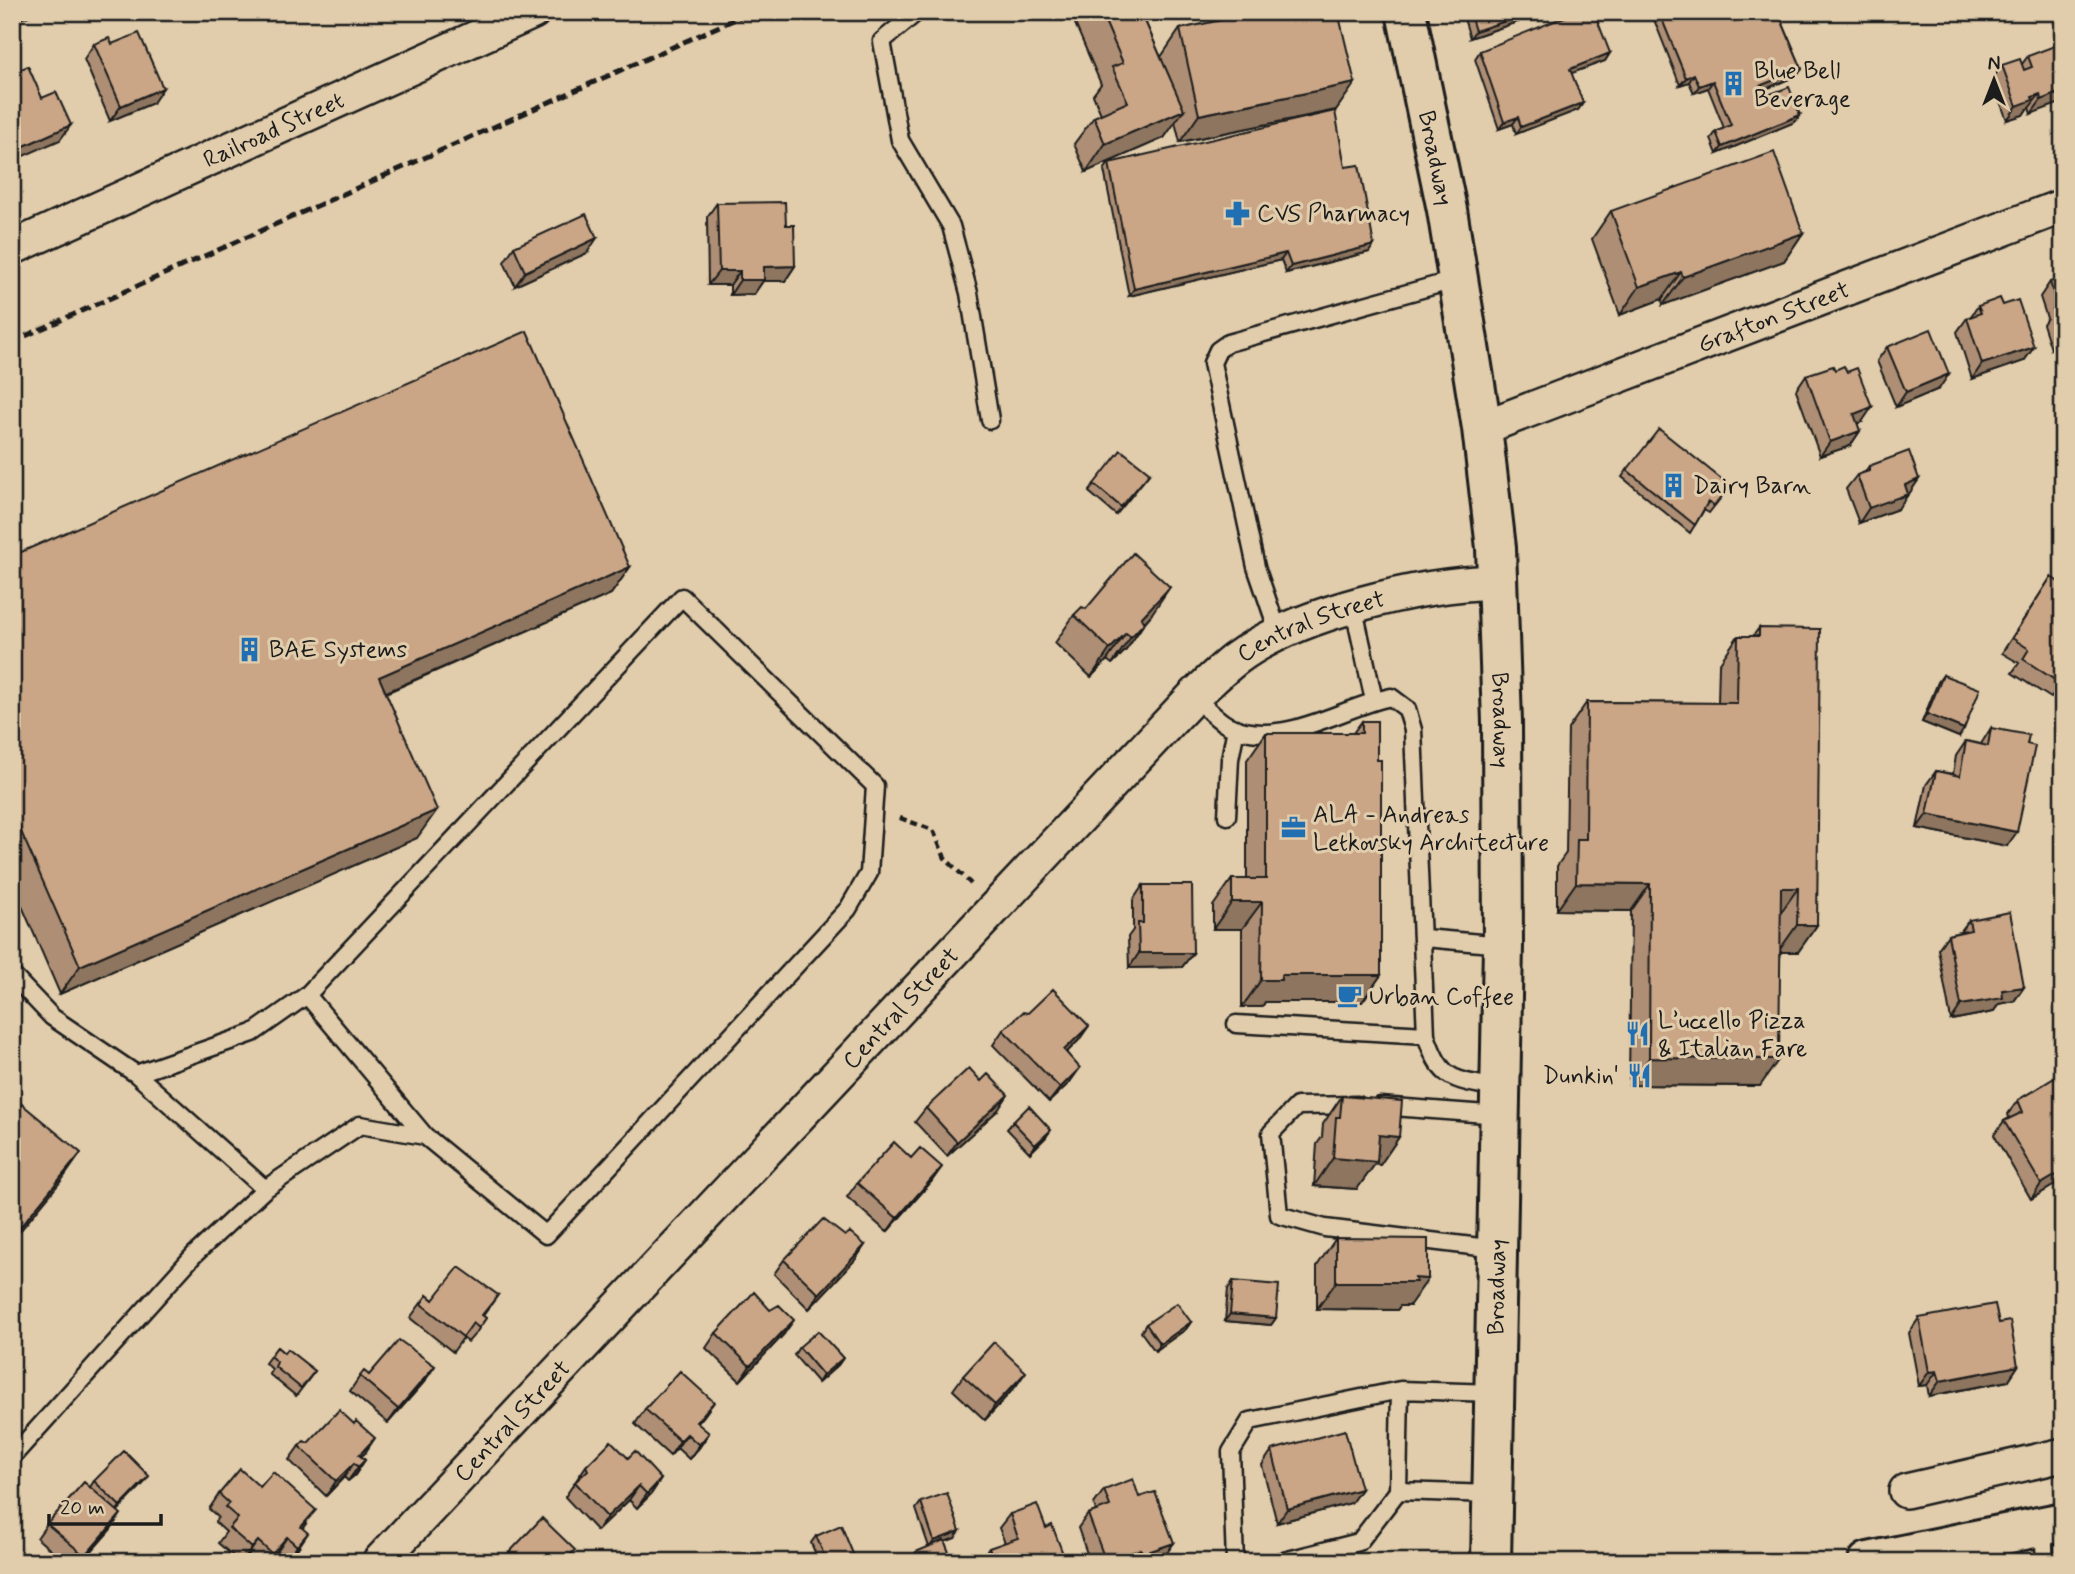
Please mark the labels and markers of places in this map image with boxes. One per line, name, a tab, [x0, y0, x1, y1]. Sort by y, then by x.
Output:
place label: Blue Bell Beverage	[1754, 56, 1851, 115]
building icon: Blue Bell Beverage	[1720, 70, 1748, 98]
pharmacy icon: CVS Pharmacy	[1223, 199, 1251, 227]
place label: CVS Pharmacy	[1257, 199, 1410, 230]
building icon: Dairy Barn	[1659, 471, 1687, 499]
place label: Dairy Barn	[1693, 471, 1811, 502]
building icon: BAE Systems	[235, 635, 263, 663]
place label: BAE Systems	[269, 635, 407, 666]
place label: ALA - Andreas Letkovsky Architecture	[1313, 800, 1549, 859]
office icon: ALA - Andreas Letkovsky Architecture	[1279, 814, 1307, 842]
cafe icon: Urban Coffee	[1335, 982, 1363, 1010]
place label: Urban Coffee	[1369, 982, 1514, 1013]
place label: L’uccello Pizza & Italian Fare	[1658, 1006, 1807, 1065]
restaurant icon: L’uccello Pizza & Italian Fare	[1624, 1020, 1652, 1048]
place label: Dunkin'	[1543, 1061, 1619, 1092]
restaurant icon: Dunkin'	[1625, 1061, 1653, 1089]

